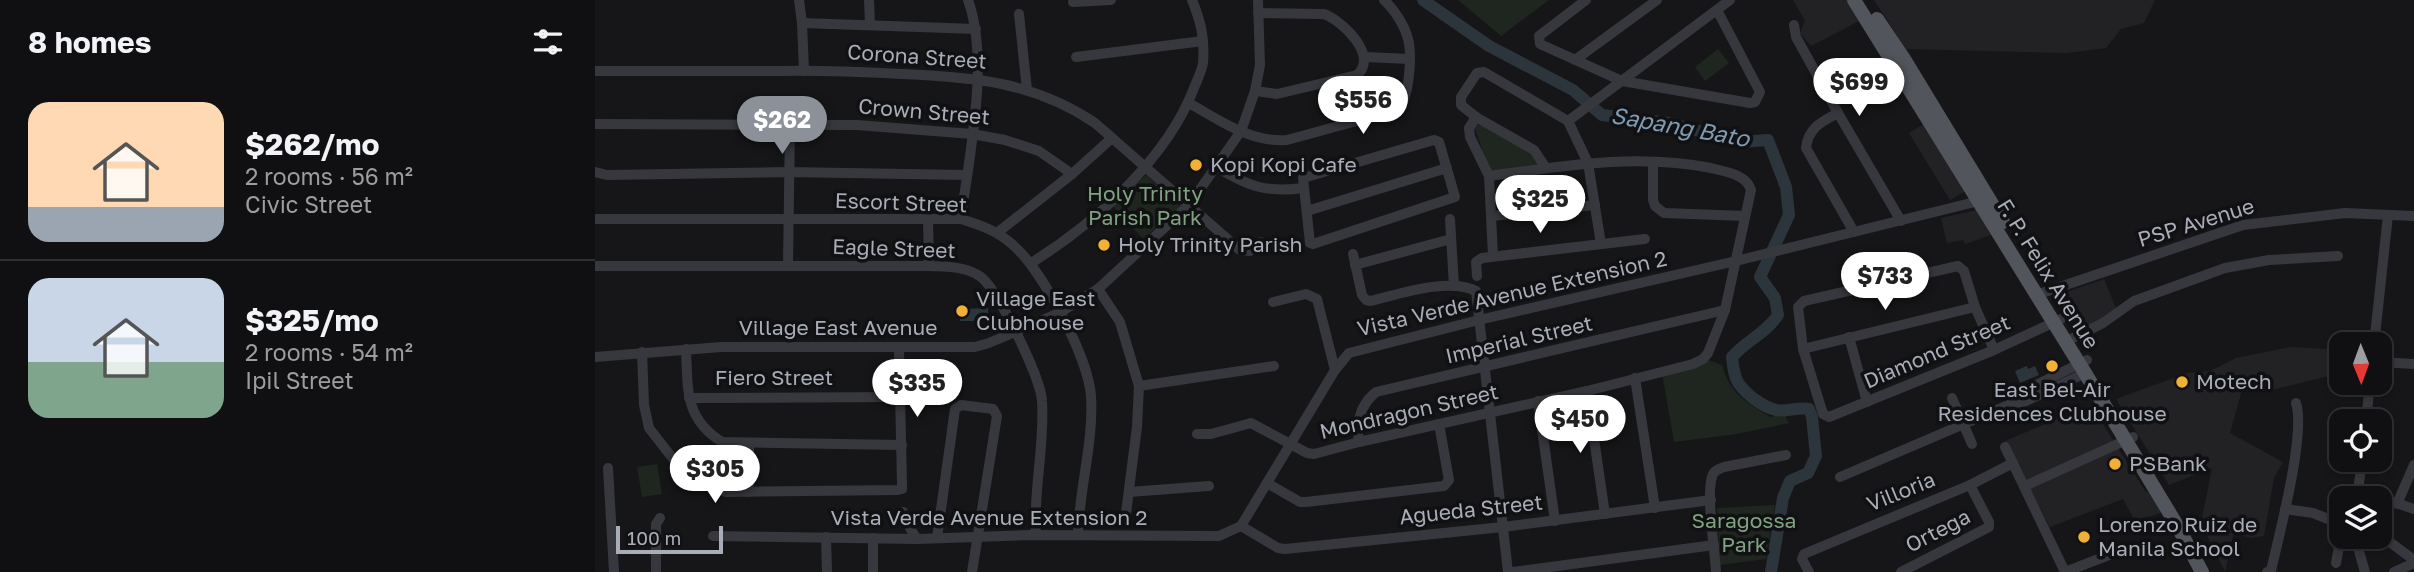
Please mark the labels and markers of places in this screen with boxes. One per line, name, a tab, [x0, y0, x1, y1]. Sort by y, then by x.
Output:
pin: $699	[1818, 58, 1900, 118]
pin: $556	[1322, 76, 1404, 136]
pin: $262	[741, 96, 823, 156]
place label: Kopi Kopi Cafe	[1210, 151, 1357, 177]
marker: Kopi Kopi Cafe	[1188, 157, 1204, 173]
pin: $325	[1499, 176, 1581, 235]
place label: Holy Trinity Parish	[1118, 231, 1302, 257]
marker: Holy Trinity Parish	[1096, 237, 1112, 253]
pin: $733	[1844, 252, 1926, 312]
place label: Village East Clubhouse	[976, 285, 1095, 335]
marker: Village East Clubhouse	[954, 303, 970, 319]
marker: East Bel-Air Residences Clubhouse	[2044, 358, 2060, 374]
pin: $335	[876, 360, 958, 419]
place label: Motech	[2196, 368, 2272, 394]
marker: Motech	[2174, 374, 2190, 390]
place label: East Bel-Air Residences Clubhouse	[1937, 376, 2167, 426]
pin: $450	[1539, 396, 1621, 455]
pin: $305	[674, 446, 756, 505]
place label: PSBank	[2129, 450, 2207, 476]
marker: PSBank	[2107, 456, 2123, 472]
place label: Lorenzo Ruiz de Manila School	[2098, 511, 2257, 561]
marker: Lorenzo Ruiz de Manila School	[2076, 529, 2092, 545]

